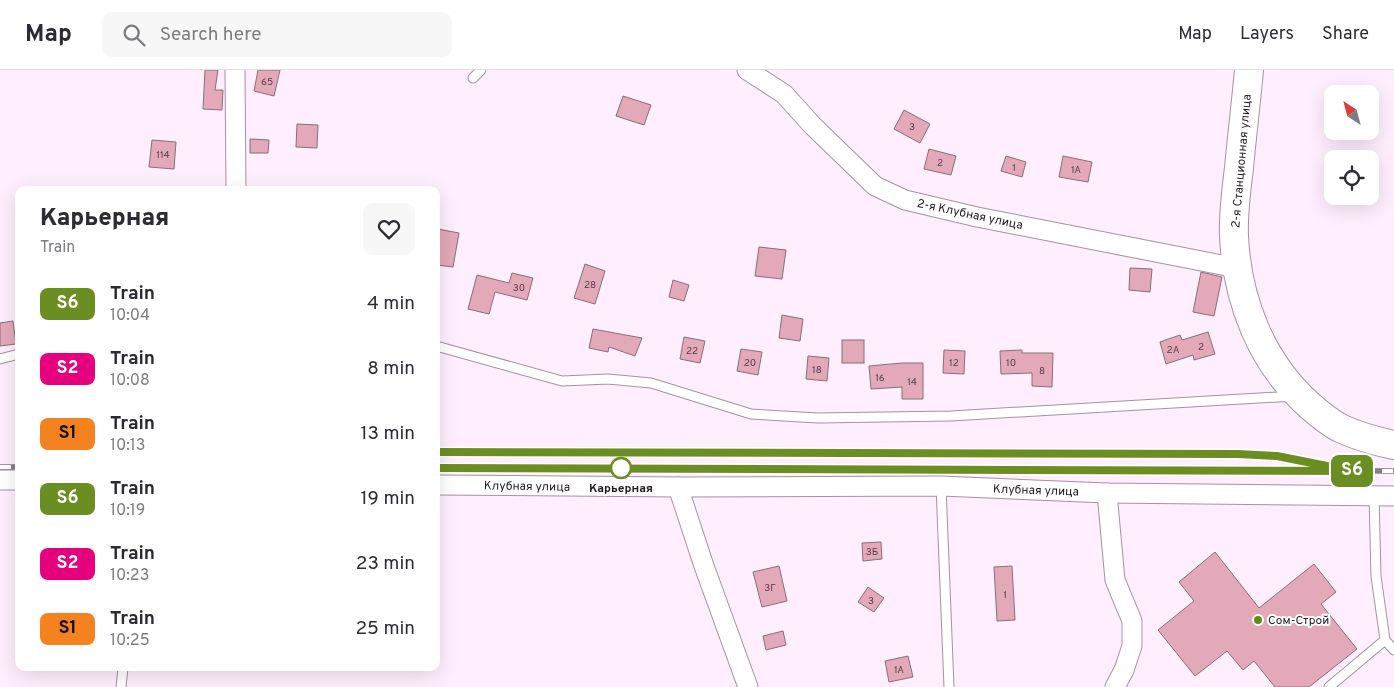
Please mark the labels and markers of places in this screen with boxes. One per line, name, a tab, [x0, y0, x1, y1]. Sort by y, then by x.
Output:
marker: Карьерная	[610, 457, 632, 479]
place label: Карьерная	[589, 481, 653, 497]
place label: Сом-Строй	[1268, 613, 1329, 629]
marker: Сом-Строй	[1252, 614, 1264, 626]

